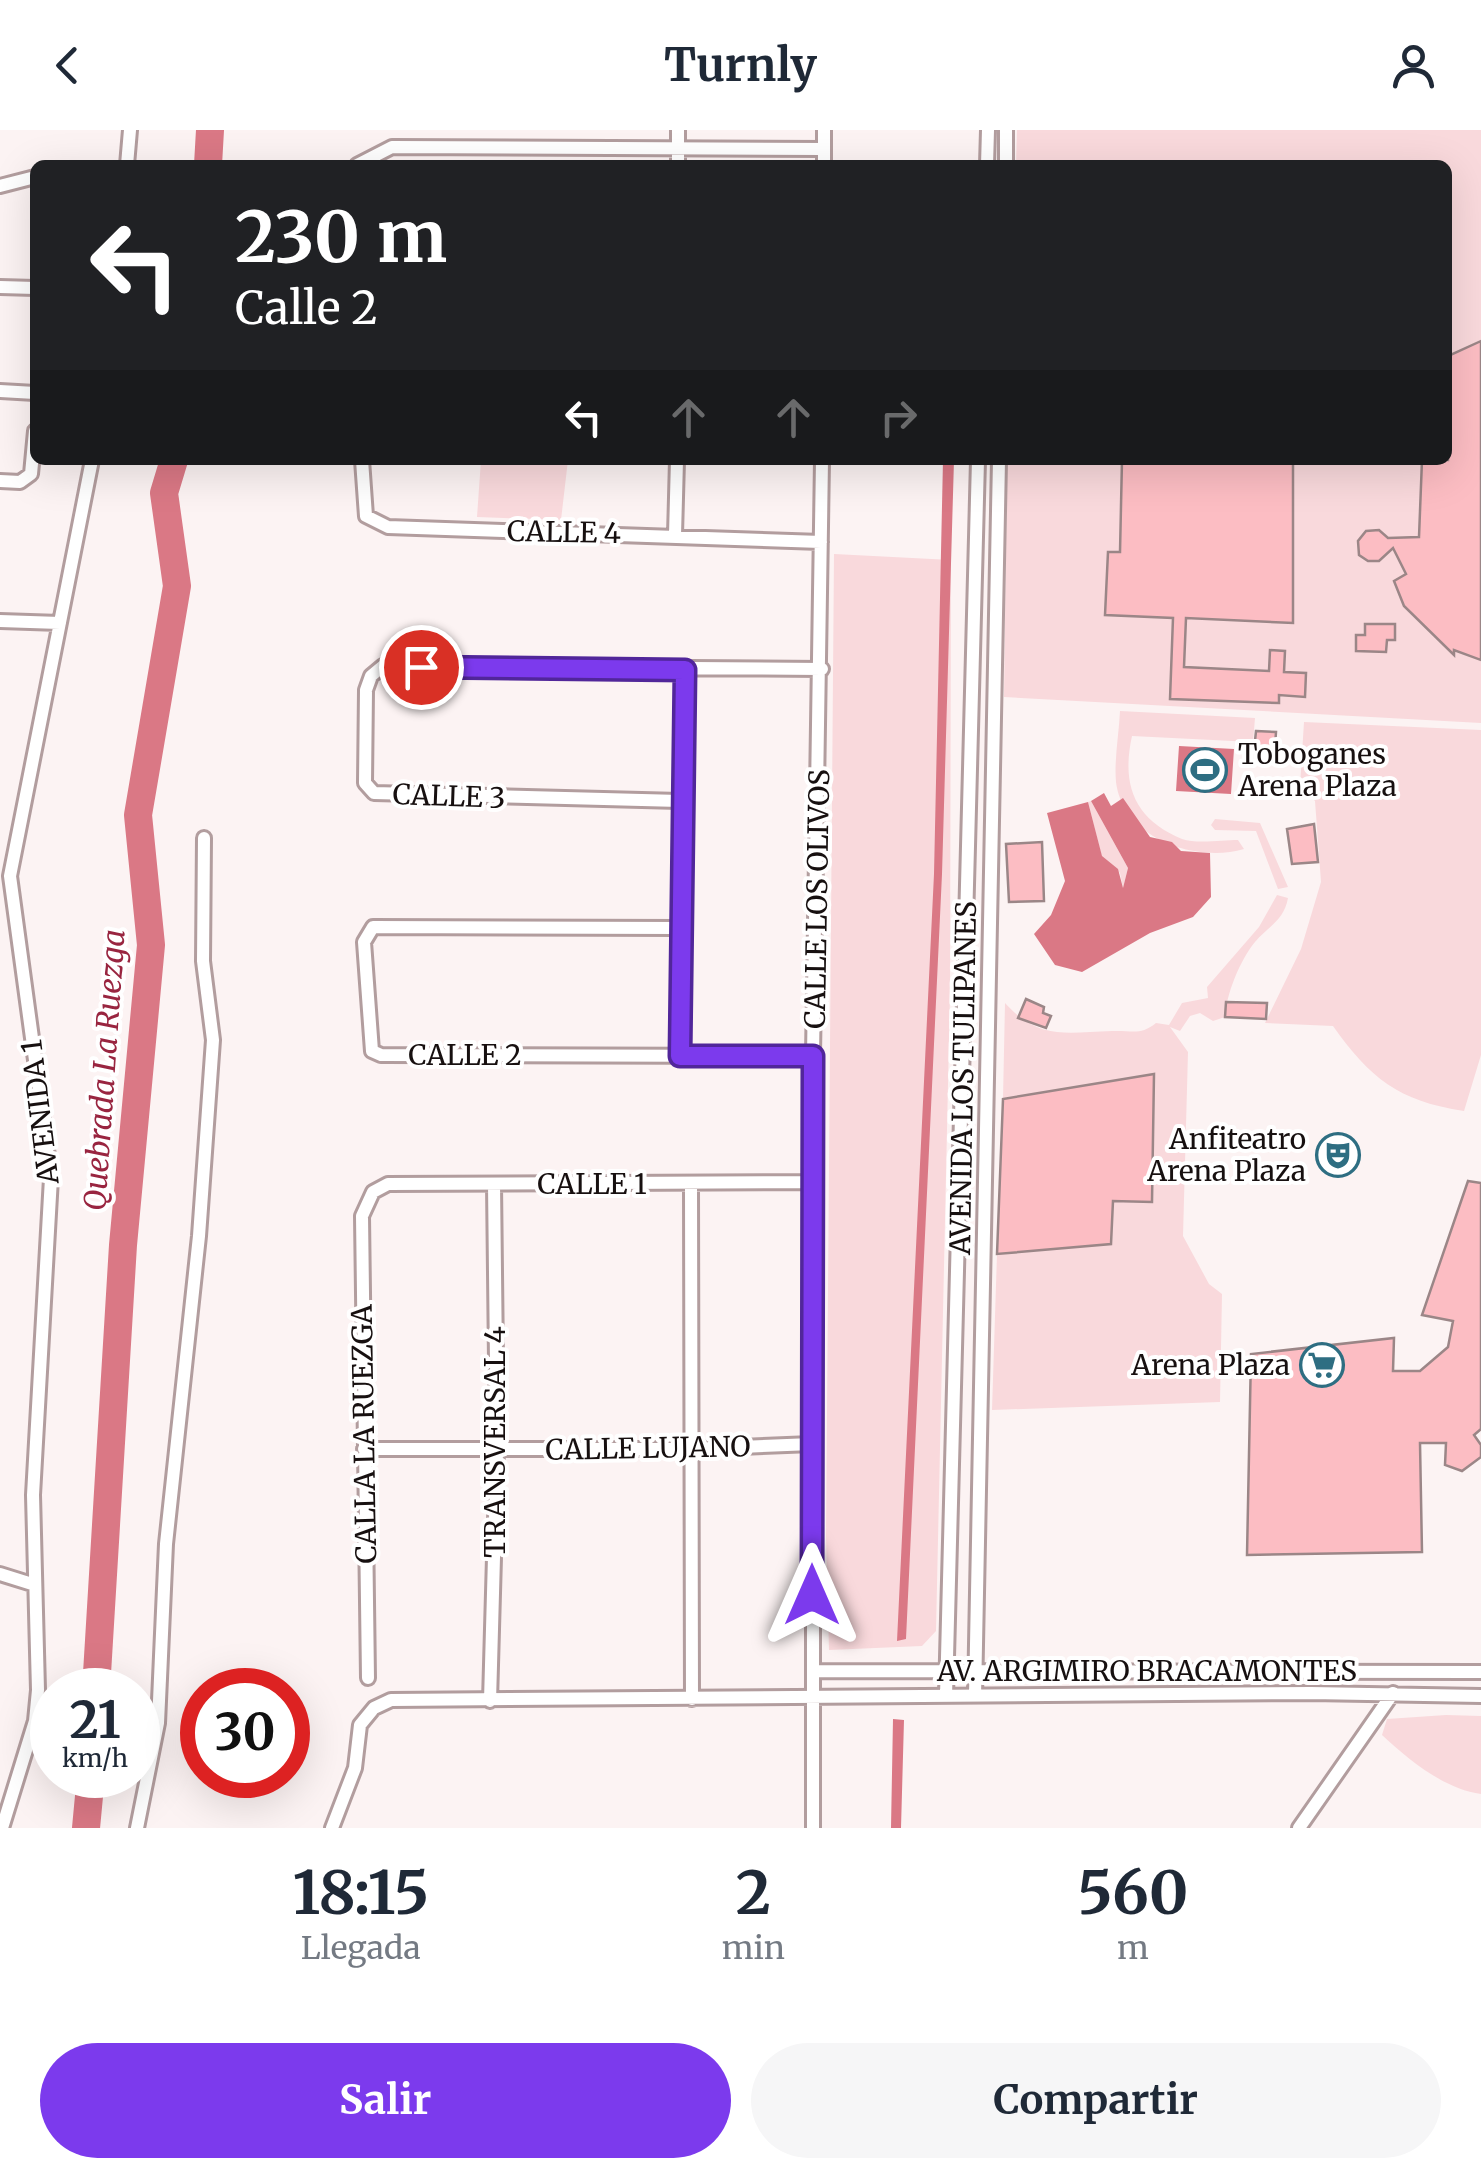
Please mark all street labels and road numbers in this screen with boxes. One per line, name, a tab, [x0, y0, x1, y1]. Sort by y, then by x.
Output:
street label: CALLE 4	[507, 513, 621, 551]
street label: CALLE LOS OLIVOS	[797, 769, 837, 1029]
street label: CALLE 3	[392, 776, 506, 816]
street label: AVENIDA LOS TULIPANES	[942, 901, 984, 1256]
street label: CALLE 2	[408, 1037, 522, 1073]
street label: AVENIDA 1	[13, 1038, 67, 1187]
street label: CALLE 1	[537, 1166, 647, 1202]
street label: CALLA LA RUEZGA	[344, 1304, 384, 1564]
street label: TRANSVERSAL 4	[477, 1326, 513, 1558]
street label: CALLE LUJANO	[545, 1428, 751, 1468]
street label: AV. ARGIMIRO BRACAMONTES	[936, 1653, 1357, 1689]

